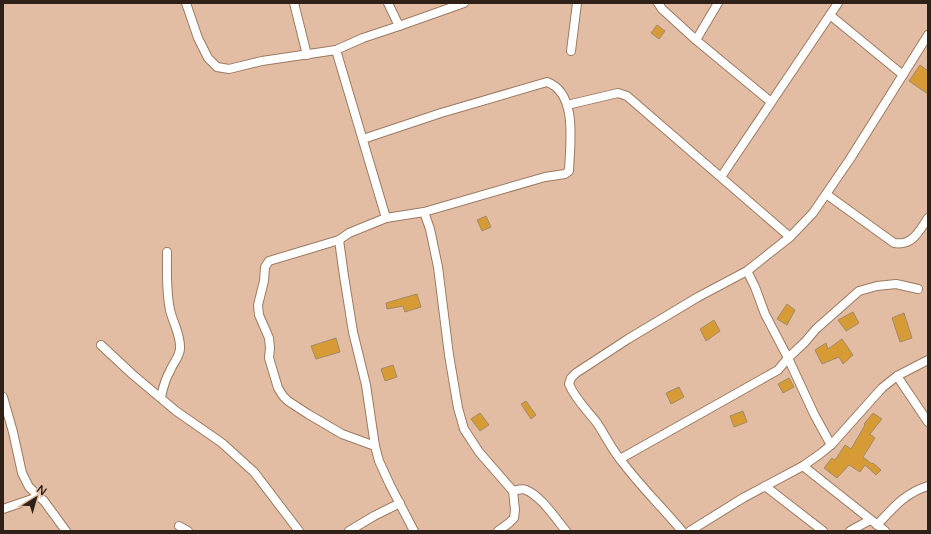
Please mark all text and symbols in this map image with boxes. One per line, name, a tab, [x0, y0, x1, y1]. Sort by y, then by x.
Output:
north arrow	[16, 478, 56, 518]
text: N	[34, 483, 49, 498]

